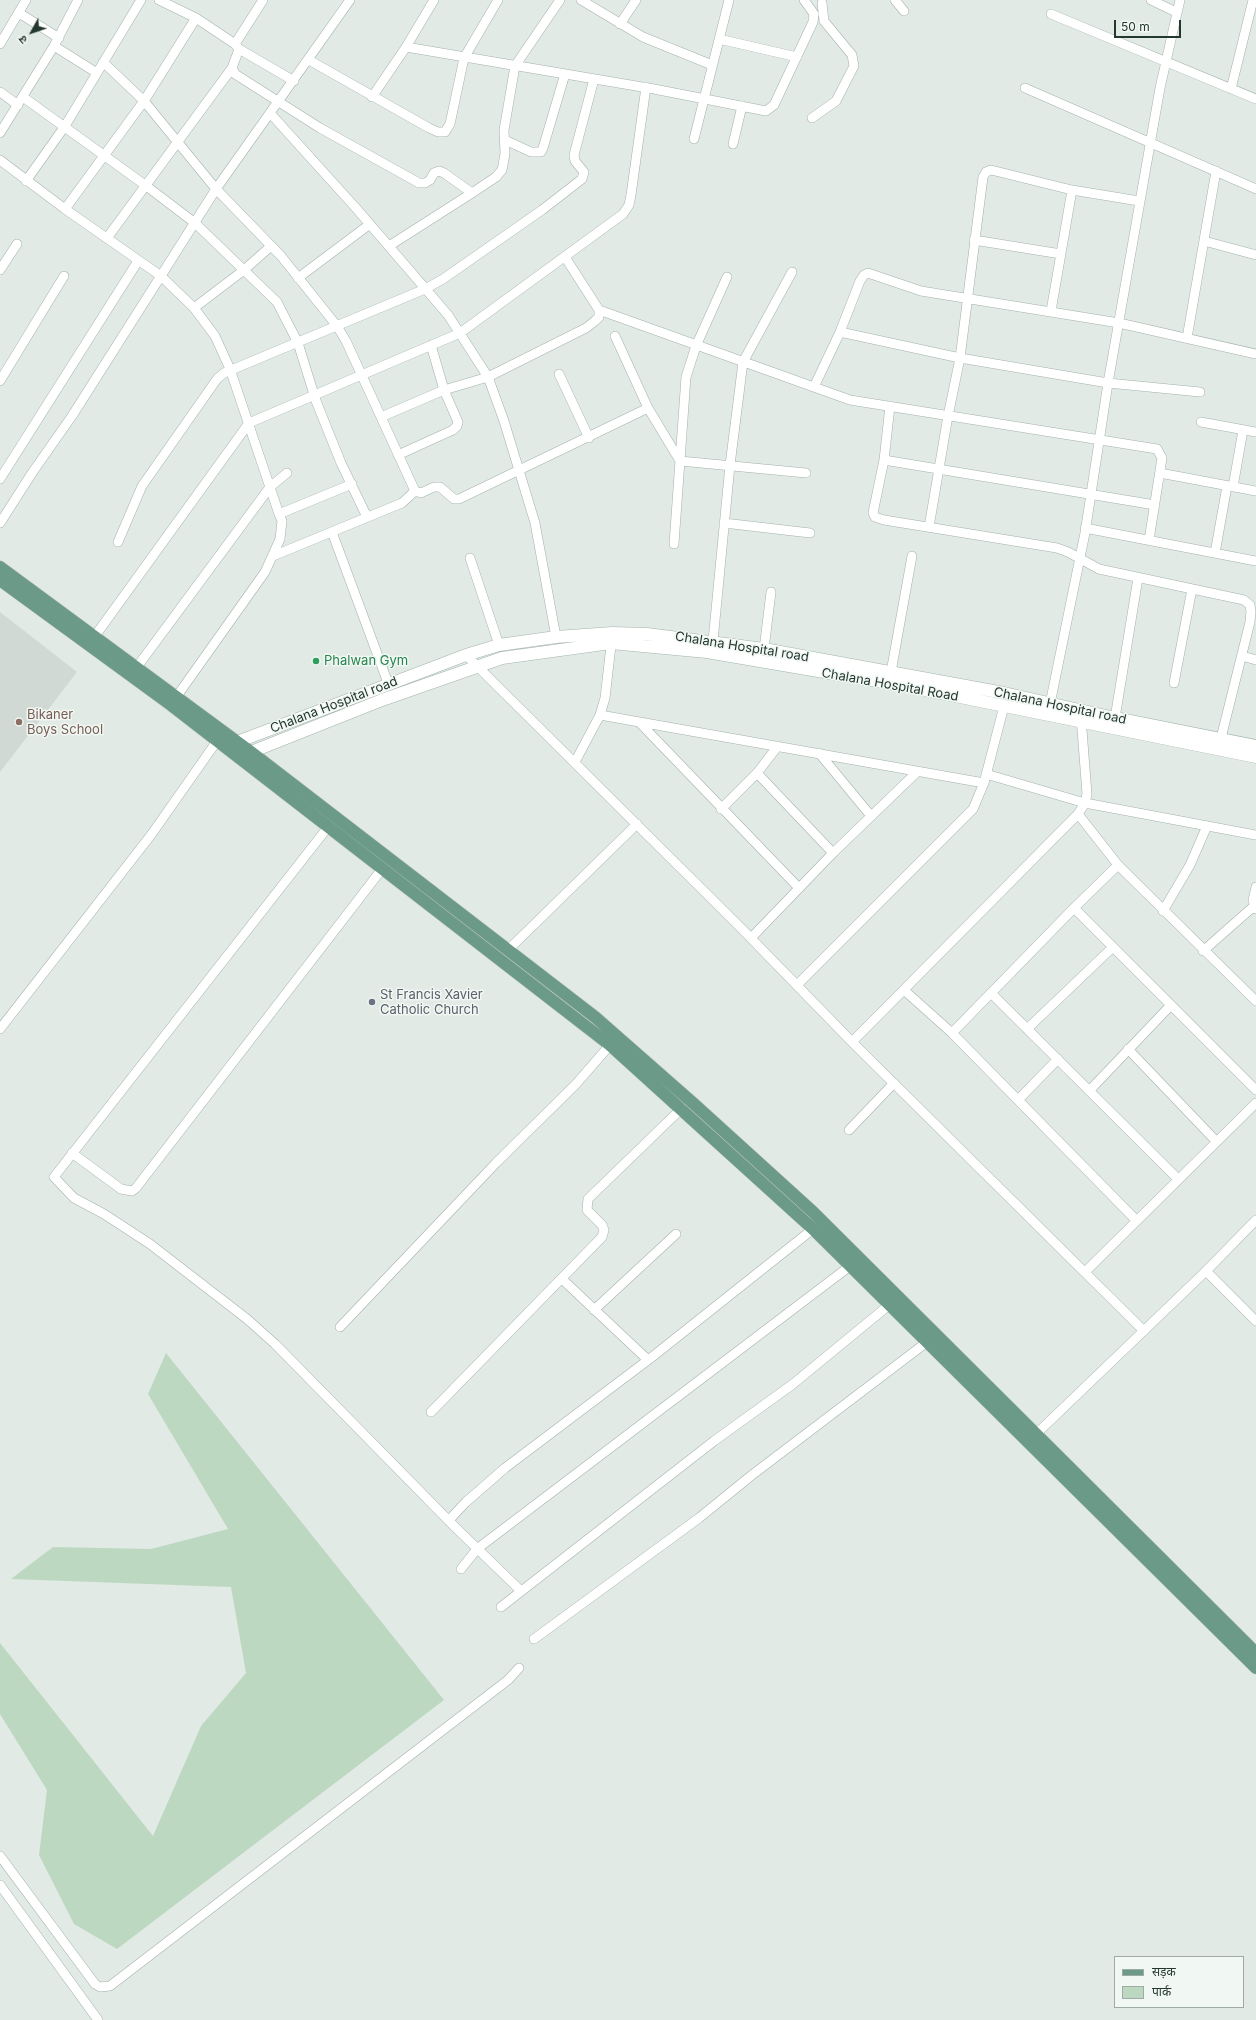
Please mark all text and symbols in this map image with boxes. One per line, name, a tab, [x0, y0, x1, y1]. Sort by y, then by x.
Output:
north arrow	[12, 12, 52, 52]
scale bar	[1116, 12, 1183, 38]
text: 50 m	[1121, 19, 1150, 34]
text: उ	[15, 33, 30, 47]
street label: Chalana Hospital road	[674, 629, 810, 665]
place label: Phalwan Gym	[324, 653, 408, 669]
marker: Phalwan Gym	[311, 656, 321, 666]
street label: Chalana Hospital Road	[820, 665, 960, 705]
street label: Chalana Hospital road	[268, 673, 400, 737]
street label: Chalana Hospital road	[992, 684, 1128, 728]
place label: Bikaner Boys School	[27, 707, 103, 738]
marker: Bikaner Boys School	[14, 717, 24, 727]
place label: St Francis Xavier Catholic Church	[380, 987, 483, 1018]
marker: St Francis Xavier Catholic Church	[367, 997, 377, 1007]
legend	[1114, 1956, 1244, 2008]
text: सड़क	[1152, 1964, 1176, 1979]
text: पार्क	[1152, 1984, 1171, 1999]

